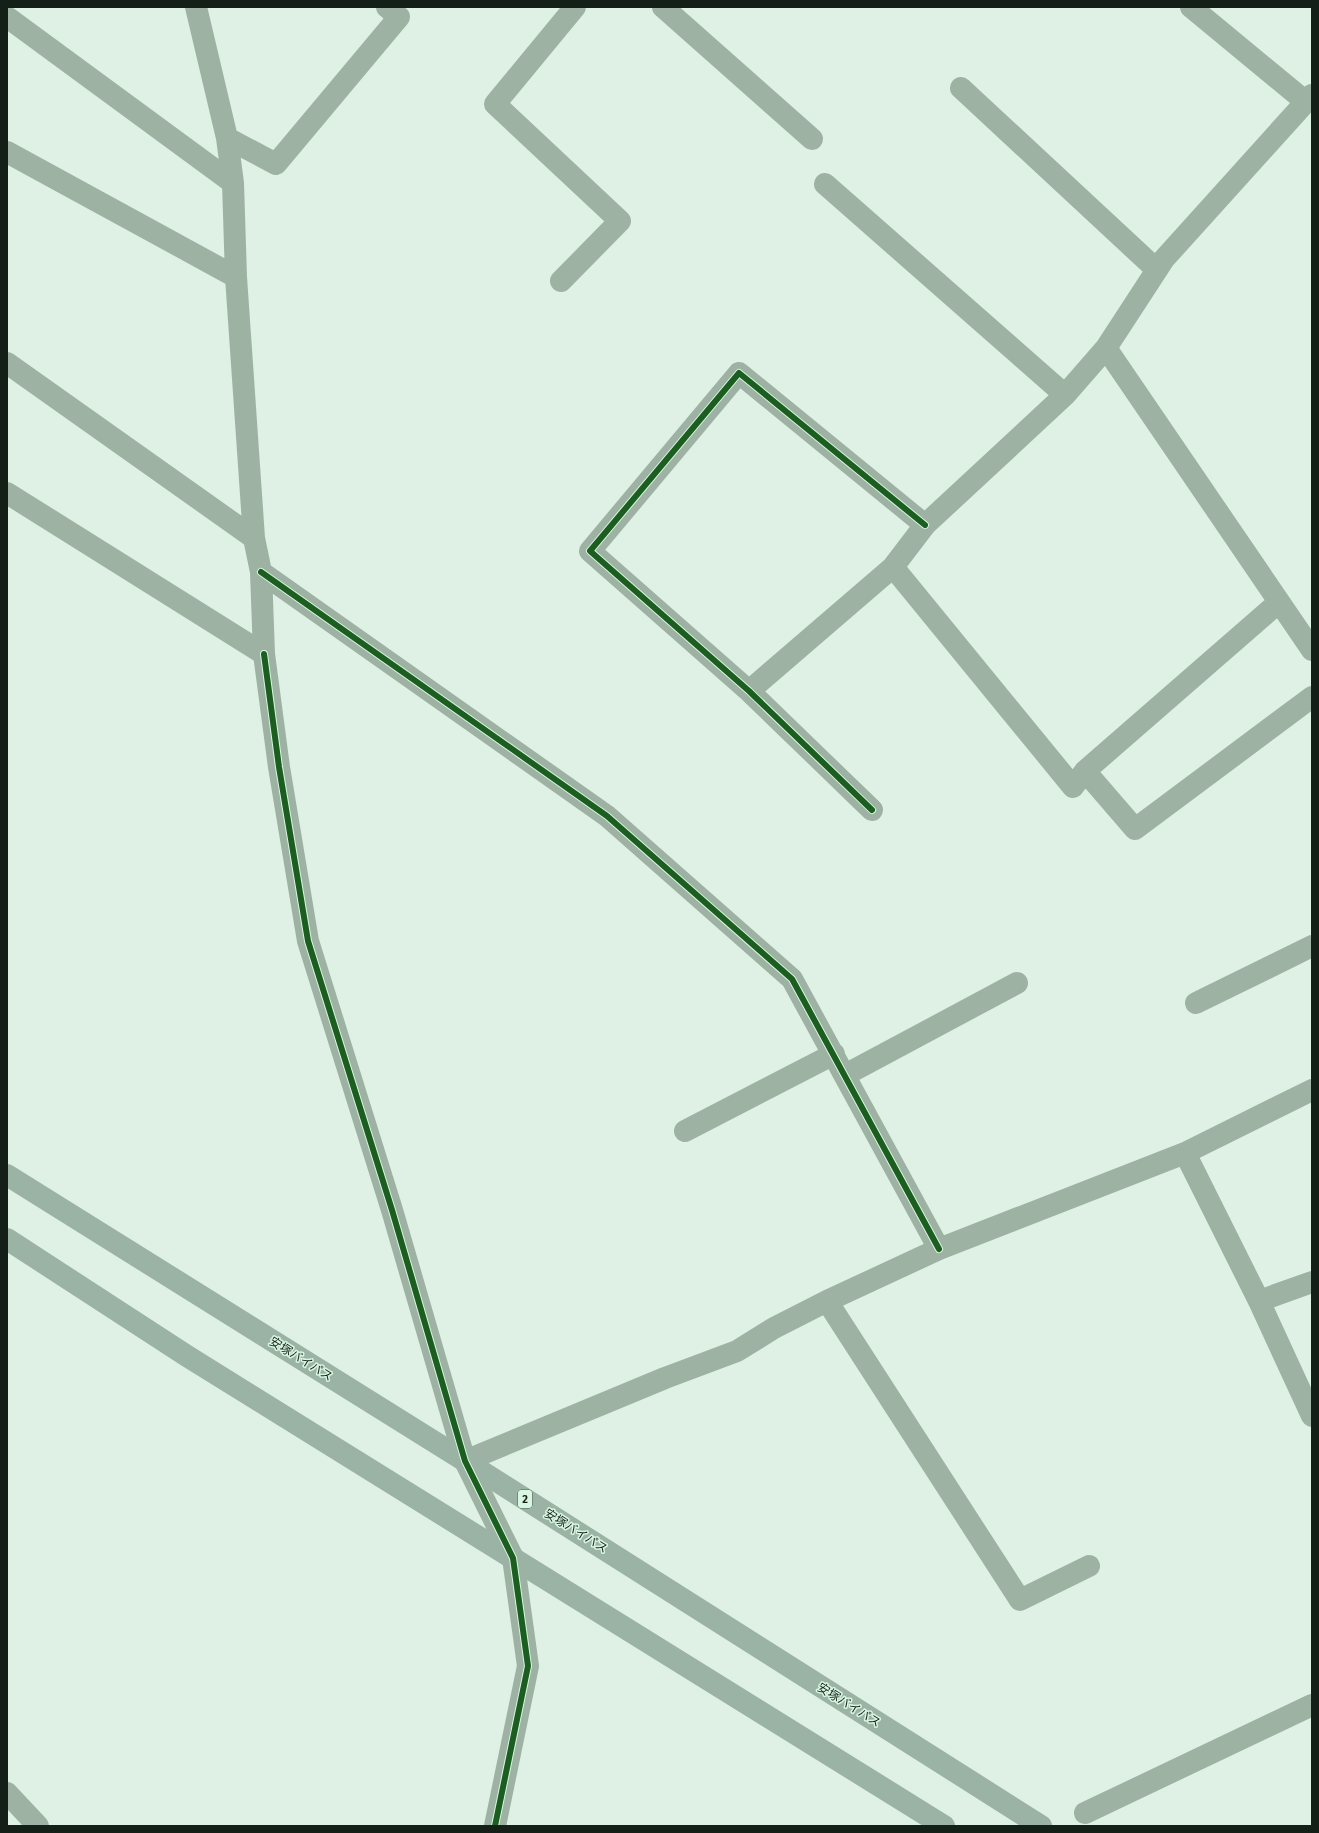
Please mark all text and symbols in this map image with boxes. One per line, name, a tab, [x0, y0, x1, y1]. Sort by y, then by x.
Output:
street label: 安塚バイパス	[267, 1334, 335, 1384]
road number: 2	[518, 1490, 532, 1508]
street label: 安塚バイパス	[542, 1506, 610, 1556]
street label: 安塚バイパス	[815, 1680, 883, 1730]

